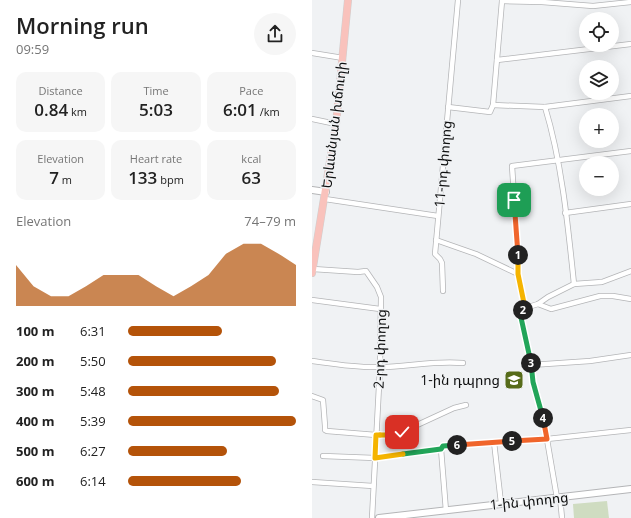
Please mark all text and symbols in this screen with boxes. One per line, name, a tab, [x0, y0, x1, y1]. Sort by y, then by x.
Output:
text: Morning run	[16, 10, 149, 40]
map controls	[579, 12, 619, 196]
button: locate	[579, 12, 619, 52]
button: share	[254, 13, 296, 55]
text: 09:59	[16, 40, 49, 58]
street label: Երևանյան խճուղի	[316, 60, 351, 189]
button: layers	[579, 60, 619, 100]
text: Distance	[39, 83, 83, 98]
text: Time	[143, 83, 169, 98]
text: Pace	[239, 83, 263, 98]
text: 0.84	[34, 98, 68, 121]
text: 5:03	[139, 98, 173, 121]
text: 6:01	[223, 98, 257, 121]
text: km	[68, 104, 87, 119]
text: /km	[257, 104, 280, 119]
button: +	[579, 108, 619, 148]
street label: 11-րդ փողոց	[429, 119, 456, 208]
text: Elevation	[37, 151, 84, 166]
text: Heart rate	[130, 151, 182, 166]
text: kcal	[241, 151, 261, 166]
button: −	[579, 156, 619, 196]
text: 7	[49, 166, 59, 189]
text: 133	[128, 166, 157, 189]
text: 63	[242, 166, 261, 189]
text: m	[59, 172, 72, 187]
text: bpm	[157, 172, 184, 187]
pin	[497, 183, 531, 217]
icon: arrive	[503, 189, 525, 211]
text: Elevation	[16, 212, 71, 230]
text: 74–79 m	[244, 212, 296, 230]
pin: 1	[508, 245, 528, 265]
text: 1	[515, 247, 521, 262]
pin: 2	[513, 300, 533, 320]
text: 2	[520, 302, 526, 317]
street label: 2-րդ փողոց	[369, 309, 390, 389]
text: 100 m	[16, 322, 54, 340]
text: 6:31	[80, 322, 106, 340]
text: 200 m	[16, 352, 54, 370]
text: 5:50	[80, 352, 106, 370]
pin: 3	[521, 353, 541, 373]
text: 3	[528, 355, 534, 370]
school or university icon: 1-ին դպրոց	[503, 369, 525, 391]
place label: 1-ին դպրոց	[420, 370, 500, 389]
text: 300 m	[16, 382, 54, 400]
text: 5:48	[80, 382, 106, 400]
pin: 4	[533, 408, 553, 428]
text: 4	[540, 410, 546, 425]
text: 400 m	[16, 412, 54, 430]
text: 5:39	[80, 412, 106, 430]
pin	[385, 415, 419, 449]
icon: check	[391, 421, 413, 443]
pin: 5	[502, 431, 522, 451]
text: 5	[509, 433, 515, 448]
pin: 6	[447, 435, 467, 455]
text: 6	[454, 437, 460, 452]
text: 500 m	[16, 442, 54, 460]
text: 6:27	[80, 442, 106, 460]
text: 600 m	[16, 472, 54, 490]
text: 6:14	[80, 472, 106, 490]
street label: 1-ին փողոց	[489, 487, 569, 514]

